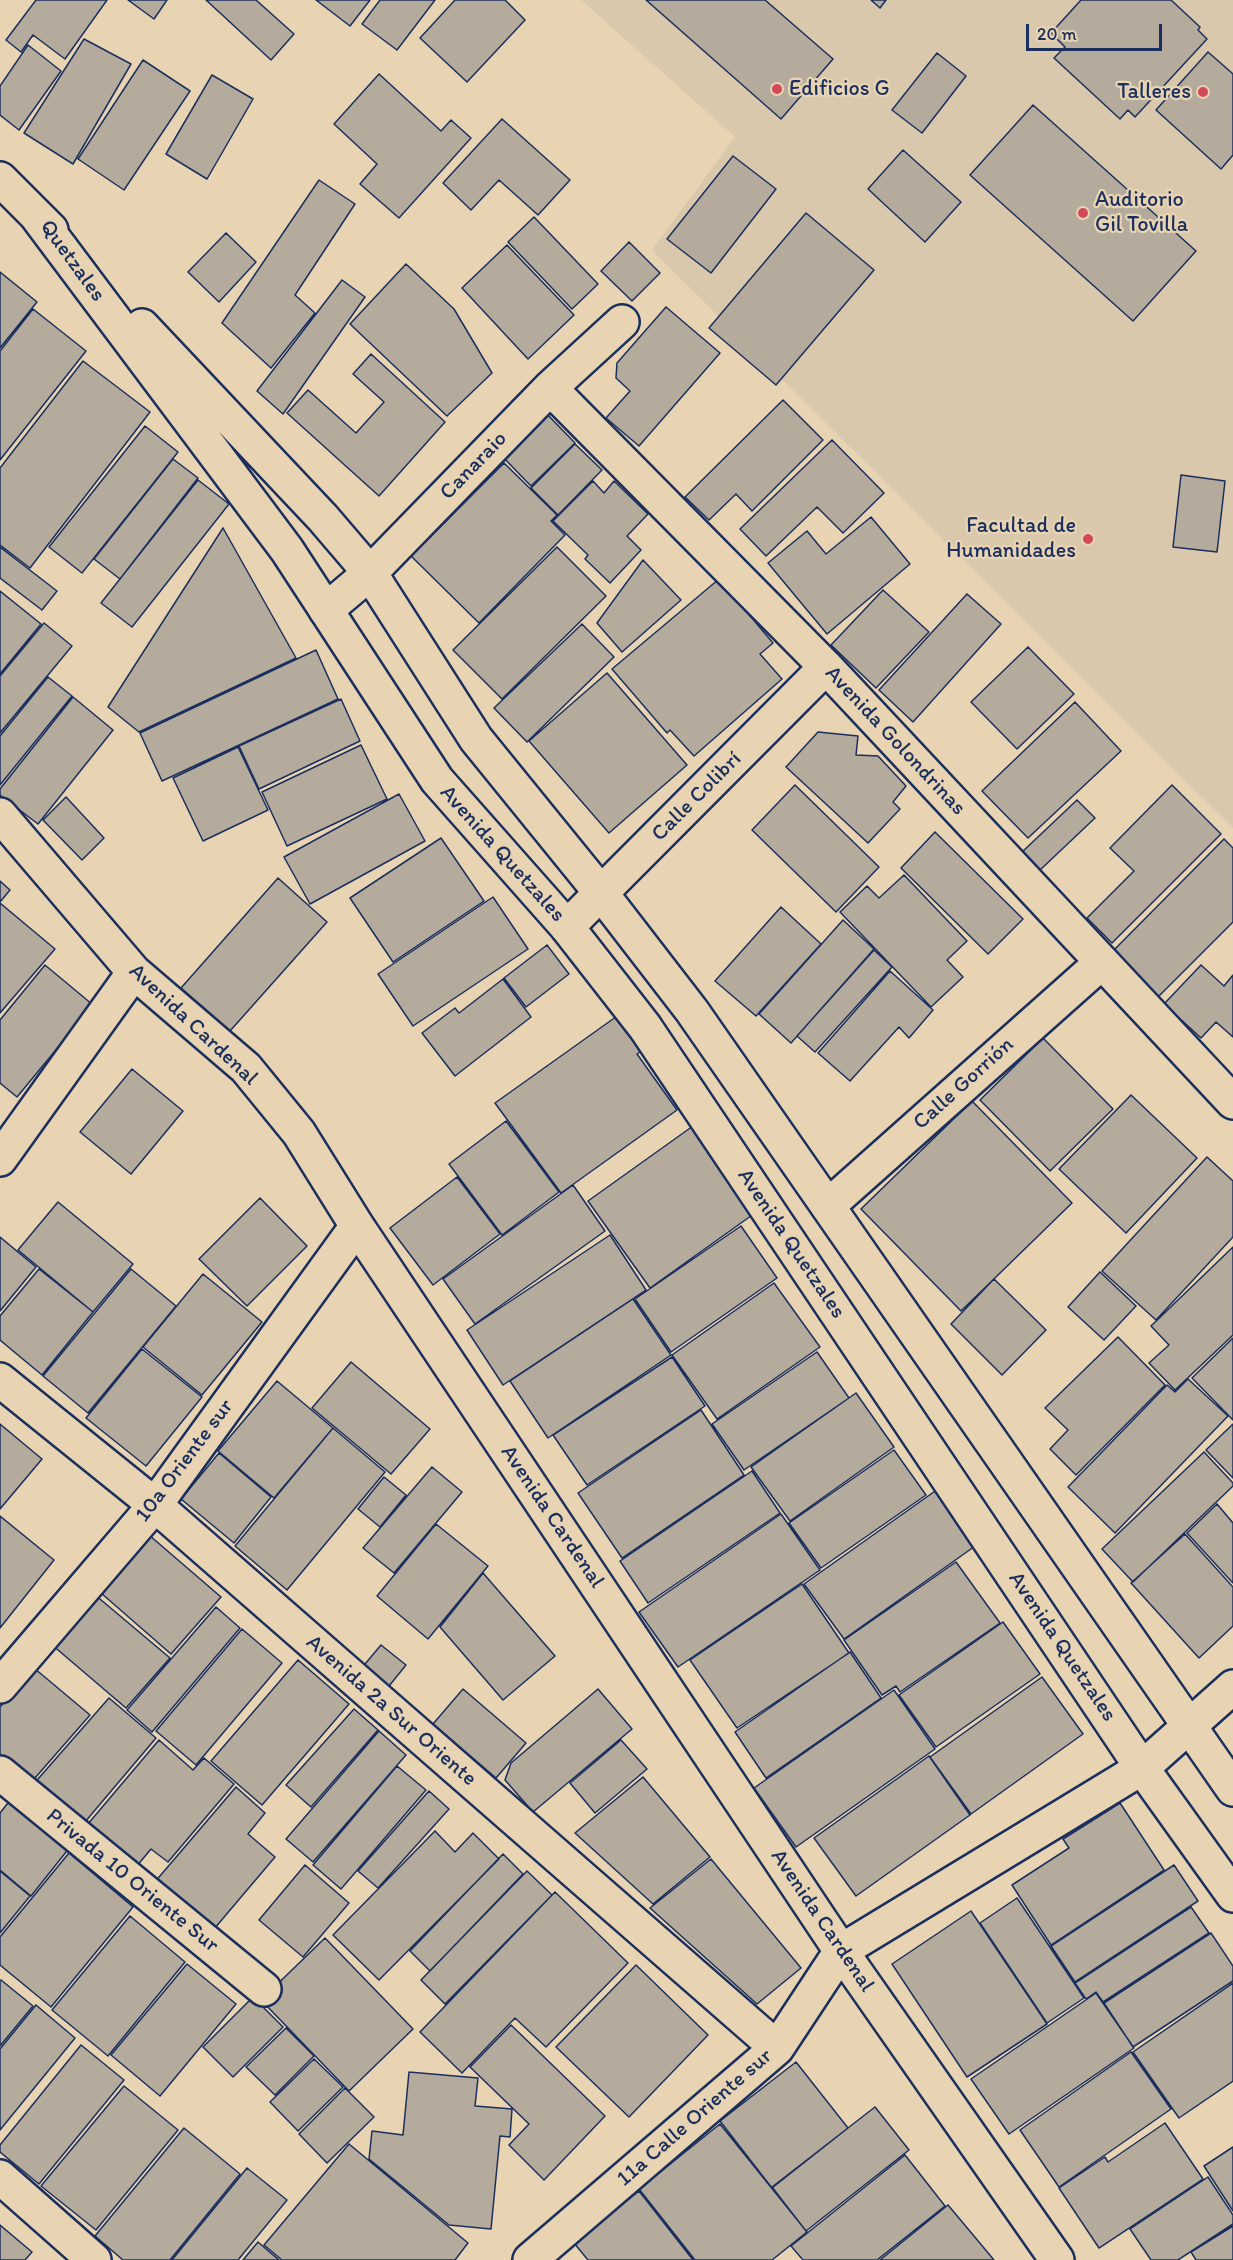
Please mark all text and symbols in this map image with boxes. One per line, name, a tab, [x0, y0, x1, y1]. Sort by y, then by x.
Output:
scale bar	[1029, 12, 1166, 50]
text: 20 m	[1037, 23, 1077, 45]
place label: Edificios G	[789, 76, 890, 102]
place label: Talleres	[1117, 79, 1191, 105]
marker: Edificios G	[770, 82, 784, 96]
marker: Talleres	[1196, 85, 1210, 99]
place label: Auditorio Gil Tovilla	[1095, 187, 1188, 238]
marker: Auditorio Gil Tovilla	[1076, 206, 1090, 220]
street label: Quetzales	[33, 215, 111, 307]
street label: Canaraio	[435, 426, 513, 506]
place label: Facultad de Humanidades	[946, 513, 1076, 564]
marker: Facultad de Humanidades	[1081, 532, 1095, 546]
street label: Avenida Golondrinas	[819, 661, 971, 821]
street label: Calle Colibrí	[646, 746, 748, 848]
street label: Avenida Quetzales	[434, 780, 570, 928]
street label: Avenida Cardenal	[123, 958, 263, 1092]
street label: Calle Gorrión	[908, 1032, 1020, 1136]
street label: Avenida Quetzales	[731, 1164, 851, 1324]
street label: 10a Oriente sur	[130, 1394, 240, 1528]
street label: Avenida Cardenal	[494, 1440, 610, 1594]
street label: Avenida Quetzales	[1002, 1567, 1122, 1727]
street label: Avenida 2a Sur Oriente	[300, 1630, 482, 1792]
street label: Privada 10 Oriente Sur	[40, 1803, 224, 1959]
street label: Avenida Cardenal	[764, 1844, 880, 1998]
street label: 11a Calle Oriente sur	[612, 2043, 778, 2193]

